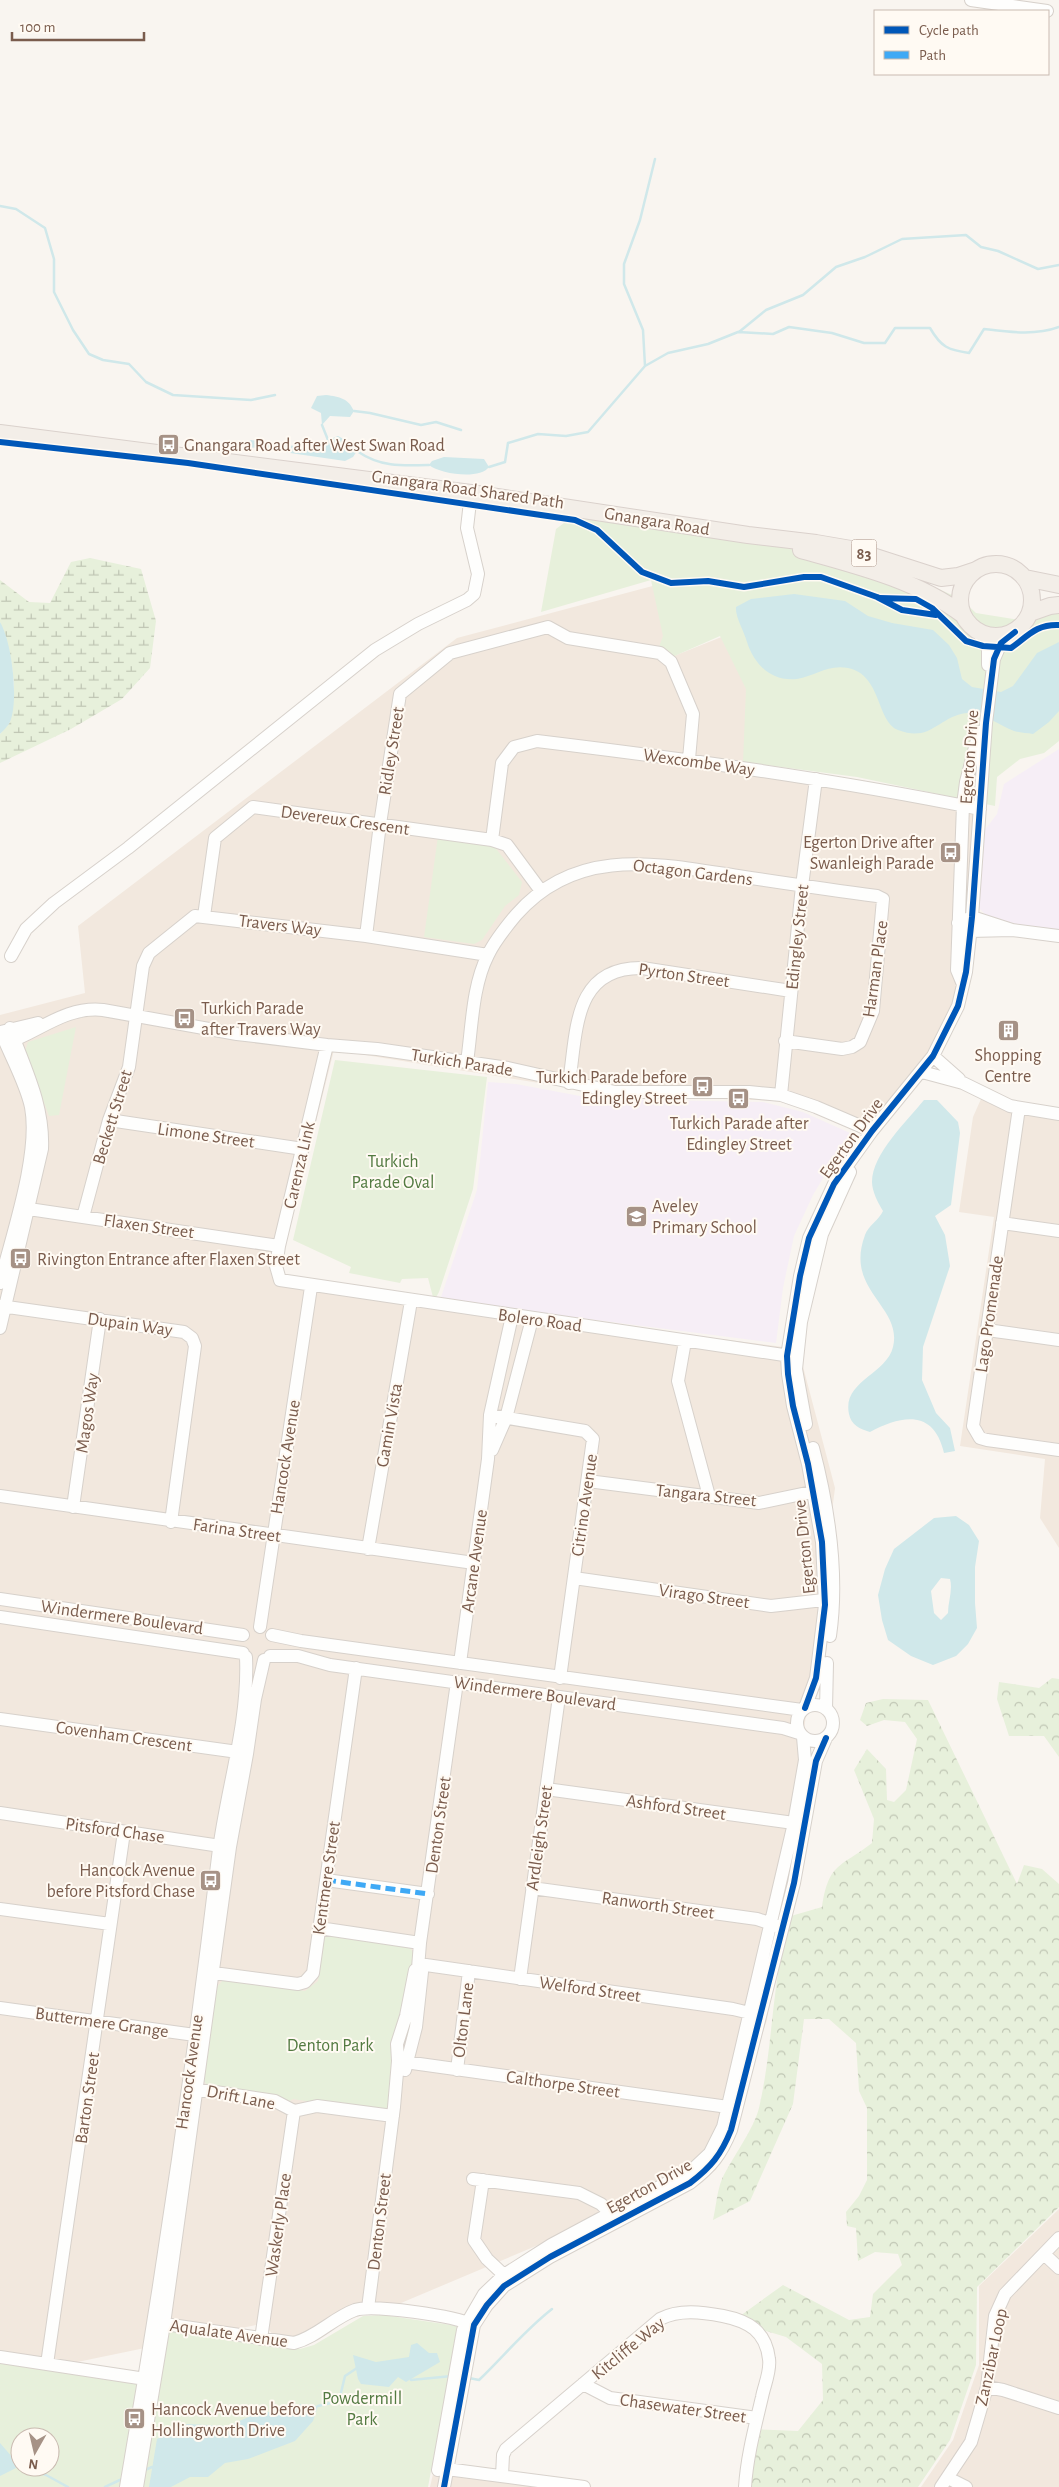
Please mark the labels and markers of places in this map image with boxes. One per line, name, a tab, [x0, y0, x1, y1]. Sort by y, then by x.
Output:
bus stop icon: Gnangara Road after West Swan Road	[156, 433, 180, 457]
place label: Gnangara Road after West Swan Road	[184, 437, 445, 455]
place label: Egerton Drive after Swanleigh Parade	[803, 834, 934, 873]
bus stop icon: Egerton Drive after Swanleigh Parade	[938, 840, 962, 864]
place label: Turkich Parade after Travers Way	[201, 1000, 321, 1039]
bus stop icon: Turkich Parade after Travers Way	[173, 1006, 197, 1030]
building icon: Shopping Centre	[996, 1018, 1020, 1042]
place label: Shopping Centre	[974, 1047, 1042, 1086]
place label: Turkich Parade before Edingley Street	[536, 1069, 687, 1108]
bus stop icon: Turkich Parade before Edingley Street	[691, 1075, 715, 1099]
bus stop icon: Turkich Parade after Edingley Street	[727, 1086, 751, 1110]
place label: Turkich Parade after Edingley Street	[669, 1115, 809, 1154]
place label: Aveley Primary School	[652, 1198, 757, 1237]
school or university icon: Aveley Primary School	[624, 1204, 648, 1228]
bus stop icon: Rivington Entrance after Flaxen Street	[9, 1247, 33, 1271]
place label: Rivington Entrance after Flaxen Street	[37, 1251, 300, 1269]
place label: Hancock Avenue before Pitsford Chase	[47, 1862, 195, 1901]
bus stop icon: Hancock Avenue before Pitsford Chase	[199, 1868, 223, 1892]
place label: Hancock Avenue before Hollingworth Drive	[151, 2401, 315, 2440]
bus stop icon: Hancock Avenue before Hollingworth Drive	[123, 2407, 147, 2431]

